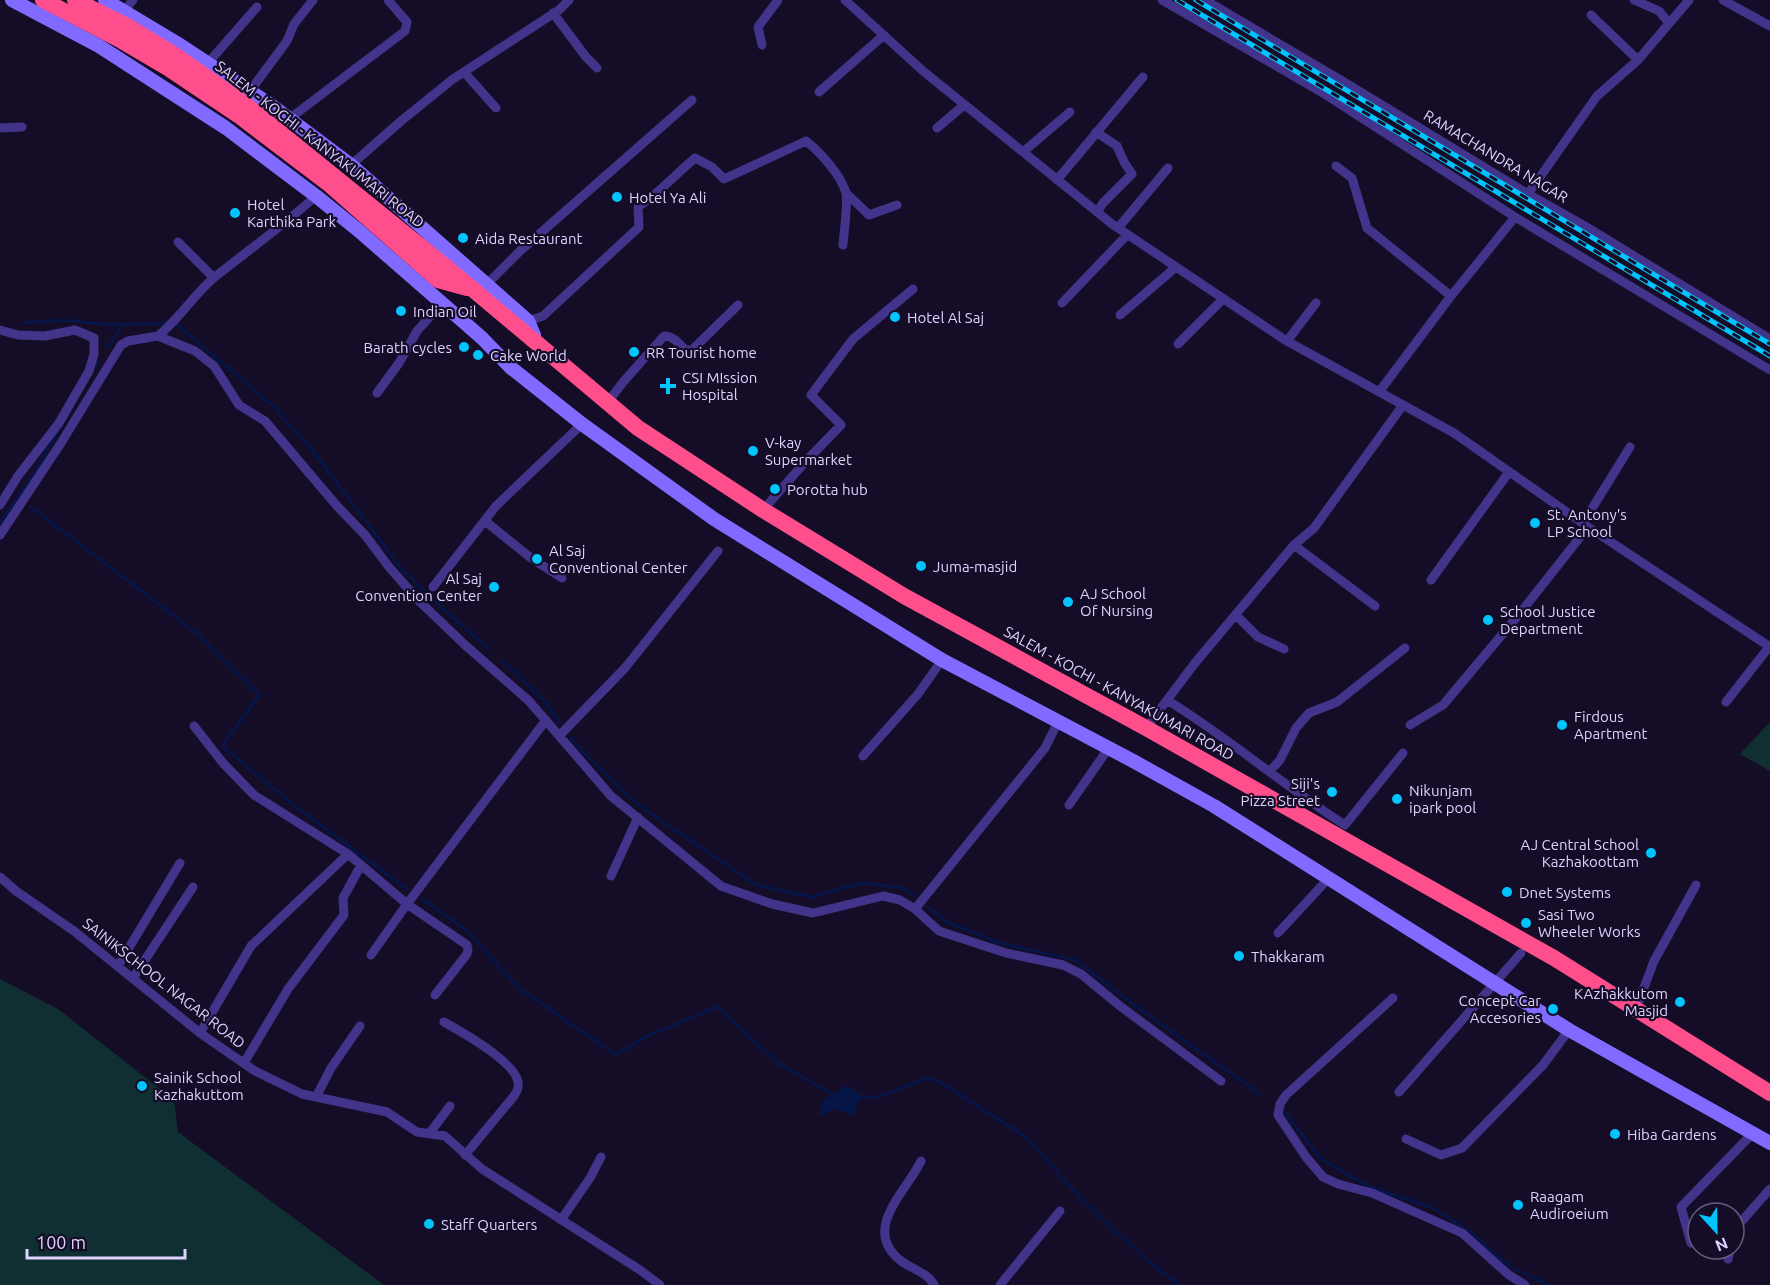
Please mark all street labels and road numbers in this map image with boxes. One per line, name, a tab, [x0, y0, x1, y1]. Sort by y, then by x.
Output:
street label: SALEM - KOCHI - KANYAKUMARI ROAD	[212, 57, 428, 231]
street label: RAMACHANDRA NAGAR	[1421, 106, 1571, 206]
street label: SALEM - KOCHI - KANYAKUMARI ROAD	[1001, 622, 1237, 764]
street label: SAINIKSCHOOL NAGAR ROAD	[80, 914, 248, 1052]

